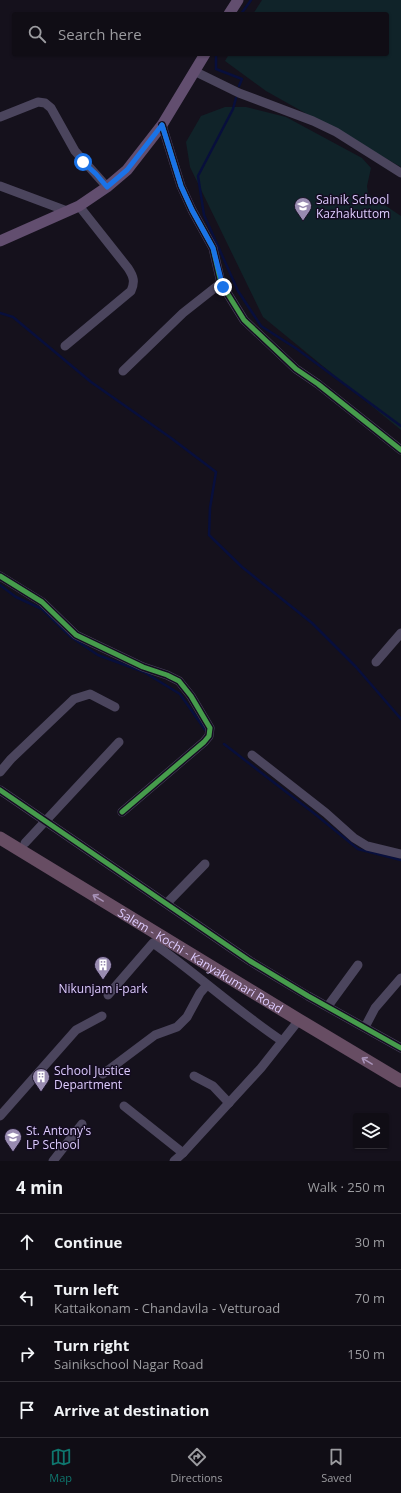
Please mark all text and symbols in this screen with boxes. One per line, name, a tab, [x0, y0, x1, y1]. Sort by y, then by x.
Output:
search box	[12, 12, 389, 56]
icon: search	[26, 23, 48, 45]
text: Search here	[58, 24, 142, 44]
route start	[74, 153, 92, 171]
place label: Sainik School Kazhakuttom	[316, 191, 390, 222]
school or university icon: Sainik School Kazhakuttom	[293, 196, 313, 221]
route end	[214, 278, 232, 296]
one-way arrow	[92, 893, 104, 901]
street label: Salem - Kochi - Kanyakumari Road	[115, 903, 286, 1017]
building icon: Nikunjam i-park	[93, 955, 113, 980]
place label: Nikunjam i-park	[58, 980, 148, 997]
one-way arrow	[361, 1057, 373, 1065]
place label: School Justice Department	[54, 1062, 131, 1093]
building icon: School Justice Department	[31, 1067, 51, 1092]
map controls	[353, 1113, 389, 1149]
button: layers	[353, 1113, 389, 1149]
place label: St. Antony's LP School	[26, 1122, 92, 1153]
school or university icon: St. Antony's LP School	[3, 1127, 23, 1152]
text: 4 min	[16, 1176, 63, 1199]
text: Walk · 250 m	[308, 1178, 385, 1196]
icon: ahead	[16, 1231, 38, 1253]
text: Continue	[54, 1232, 122, 1252]
text: 30 m	[355, 1233, 385, 1251]
text: Turn left	[54, 1279, 119, 1299]
icon: left	[16, 1287, 38, 1309]
text: 70 m	[355, 1289, 385, 1307]
text: Kattaikonam - Chandavila - Vetturoad	[54, 1299, 280, 1317]
text: Turn right	[54, 1335, 129, 1355]
icon: right	[16, 1343, 38, 1365]
text: 150 m	[347, 1345, 385, 1363]
text: Sainikschool Nagar Road	[54, 1355, 203, 1373]
icon: arrive	[16, 1399, 38, 1421]
text: Arrive at destination	[54, 1400, 209, 1420]
tab: Map	[49, 1446, 72, 1485]
tab: Directions	[171, 1446, 223, 1485]
tab: Saved	[321, 1446, 352, 1485]

